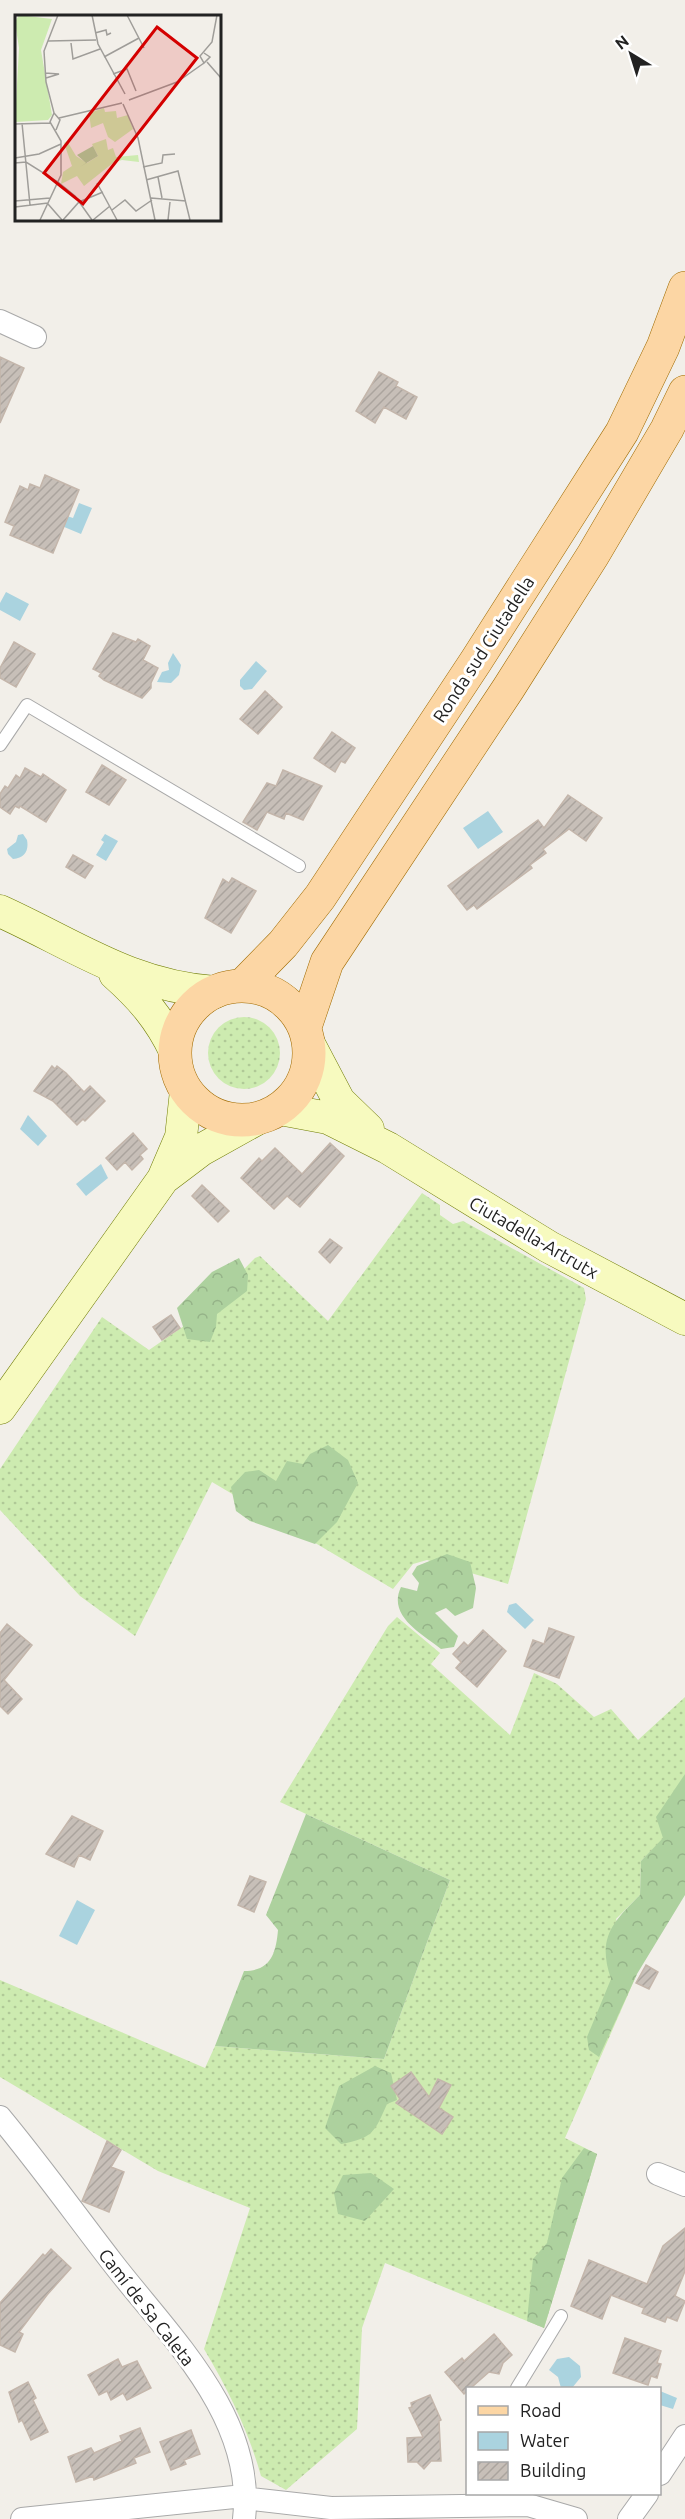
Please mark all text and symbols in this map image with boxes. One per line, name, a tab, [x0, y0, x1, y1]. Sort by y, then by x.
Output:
inset map	[15, 15, 220, 220]
north arrow	[601, 24, 661, 84]
text: N	[612, 31, 632, 53]
street label: Ronda sud Ciutadella	[428, 572, 538, 726]
street label: Ciutadella-Artrutx	[466, 1192, 602, 1282]
street label: Camí de Sa Caleta	[95, 2245, 199, 2369]
legend	[466, 2387, 661, 2495]
text: Road	[520, 2400, 562, 2420]
text: Water	[520, 2430, 570, 2450]
text: Building	[520, 2460, 586, 2480]

